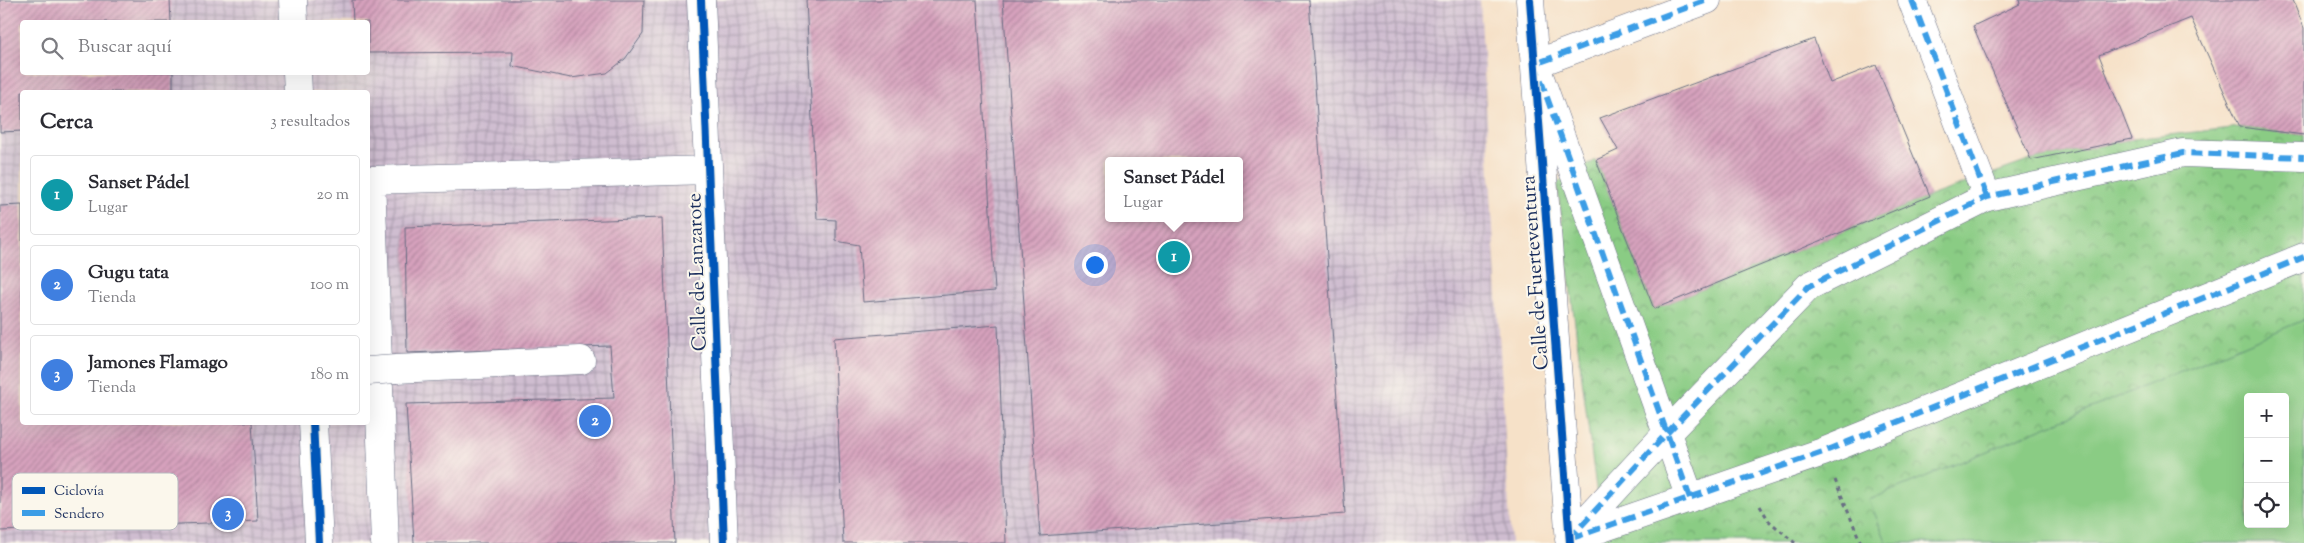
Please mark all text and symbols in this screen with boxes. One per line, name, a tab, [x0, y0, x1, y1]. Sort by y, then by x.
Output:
search box	[20, 20, 370, 75]
icon: search	[38, 34, 66, 62]
text: Buscar aquí	[78, 34, 172, 61]
text: Cerca	[40, 108, 93, 138]
text: 3 resultados	[270, 111, 350, 134]
popup	[1105, 157, 1243, 222]
text: Sanset Pádel	[1123, 165, 1225, 192]
text: Sanset Pádel	[88, 170, 190, 197]
street label: Calle de Fuerteventura	[1515, 174, 1558, 371]
text: 1	[54, 184, 60, 207]
text: 20 m	[316, 184, 349, 207]
street label: Calle de Lanzarote	[681, 192, 716, 352]
text: Lugar	[1123, 192, 1163, 215]
text: Lugar	[88, 197, 128, 220]
pin: 1	[1158, 238, 1190, 276]
your location	[1082, 252, 1108, 278]
text: Gugu tata	[88, 260, 169, 287]
text: 2	[53, 274, 61, 297]
text: 100 m	[310, 274, 349, 297]
text: Tienda	[88, 287, 136, 310]
text: Jamones Flamago	[88, 350, 228, 377]
text: 3	[54, 364, 60, 387]
text: 180 m	[310, 364, 349, 387]
text: Tienda	[88, 377, 136, 400]
map controls	[2244, 393, 2289, 528]
button: +	[2244, 393, 2289, 438]
pin: 2	[579, 402, 611, 440]
button: −	[2244, 438, 2289, 483]
legend	[12, 473, 178, 530]
text: Ciclovía	[54, 482, 105, 502]
button: locate	[2244, 483, 2289, 528]
pin: 3	[212, 495, 244, 533]
text: Sendero	[54, 505, 105, 525]

